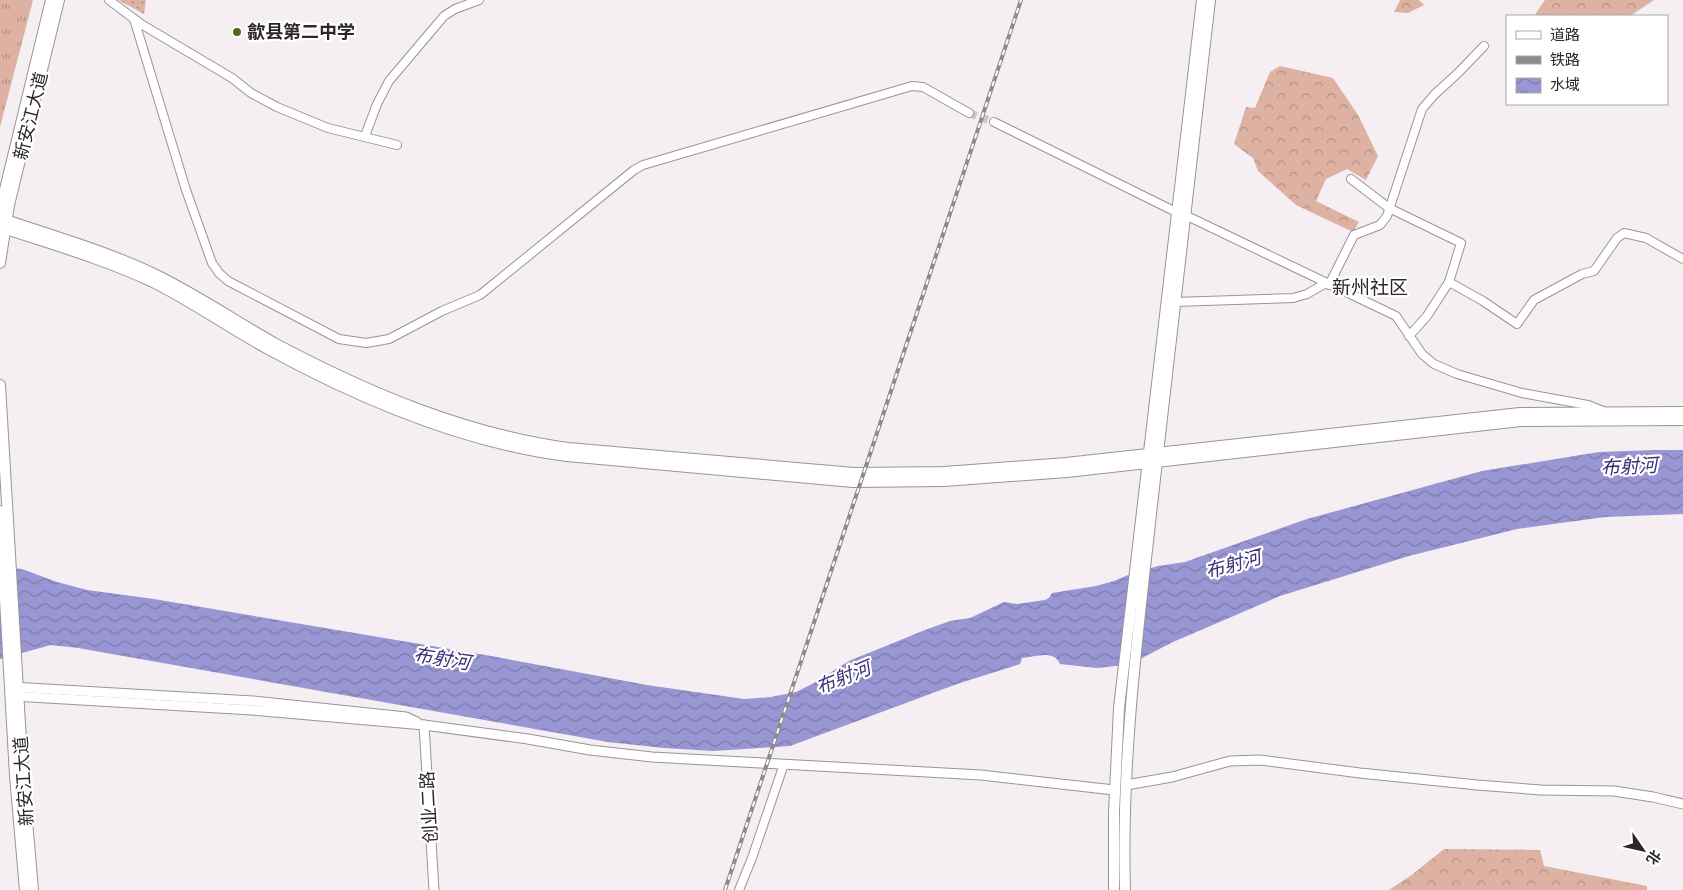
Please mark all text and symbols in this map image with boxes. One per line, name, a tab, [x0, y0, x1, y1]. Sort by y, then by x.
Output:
legend	[1506, 15, 1668, 105]
place label: 歙县第二中学	[247, 20, 355, 42]
text: 道路	[1550, 25, 1580, 43]
marker: 歙县第二中学	[231, 26, 243, 38]
text: 铁路	[1550, 50, 1580, 68]
street label: 新安江大道	[8, 69, 52, 162]
text: 水域	[1550, 75, 1580, 93]
district label: 新州社区	[1332, 275, 1408, 298]
water label: 布射河	[1600, 452, 1662, 478]
water label: 布射河	[1202, 544, 1267, 582]
water label: 布射河	[412, 642, 476, 674]
water label: 布射河	[812, 654, 877, 698]
street label: 新安江大道	[9, 735, 37, 827]
street label: 创业二路	[415, 771, 441, 844]
north arrow	[1618, 825, 1668, 875]
text: 北	[1643, 847, 1665, 868]

